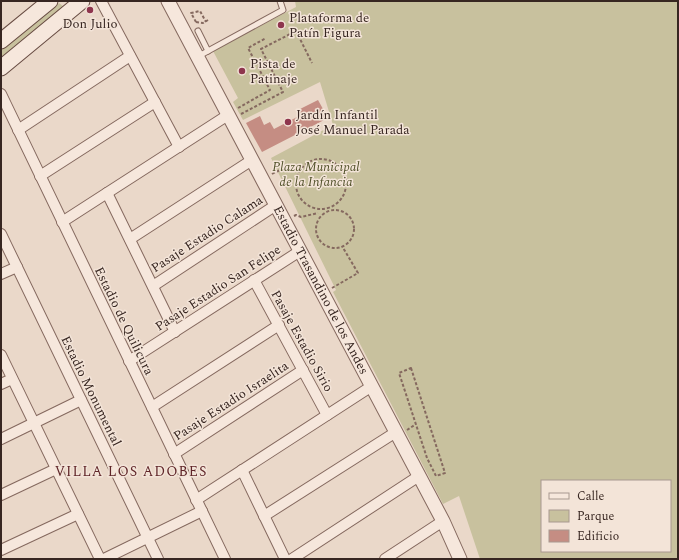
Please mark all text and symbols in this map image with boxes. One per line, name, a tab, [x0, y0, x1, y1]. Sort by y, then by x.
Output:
marker: Don Julio	[85, 5, 95, 15]
place label: Plataforma de Patín Figura	[289, 8, 369, 43]
place label: Don Julio	[62, 14, 118, 34]
marker: Plataforma de Patín Figura	[276, 20, 286, 30]
place label: Pista de Patinaje	[250, 54, 297, 89]
marker: Pista de Patinaje	[237, 66, 247, 76]
place label: Jardín Infantil José Manuel Parada	[296, 105, 410, 140]
marker: Jardín Infantil José Manuel Parada	[283, 117, 293, 127]
park label: Plaza Municipal de la Infancia	[272, 157, 360, 192]
street label: Pasaje Estadio Calama	[147, 190, 267, 278]
street label: Estadio Trasandino de los Andes	[268, 202, 374, 378]
street label: Pasaje Estadio San Felipe	[151, 240, 285, 336]
street label: Estadio de Quilicura	[89, 263, 159, 379]
street label: Pasaje Estadio Sirio	[266, 286, 338, 396]
street label: Estadio Monumental	[56, 332, 127, 450]
street label: Pasaje Estadio Israelita	[169, 356, 293, 446]
district label: VILLA LOS ADOBES	[55, 461, 207, 482]
legend	[541, 480, 671, 552]
text: Calle	[577, 487, 605, 506]
text: Parque	[577, 507, 614, 526]
text: Edificio	[577, 527, 619, 546]

